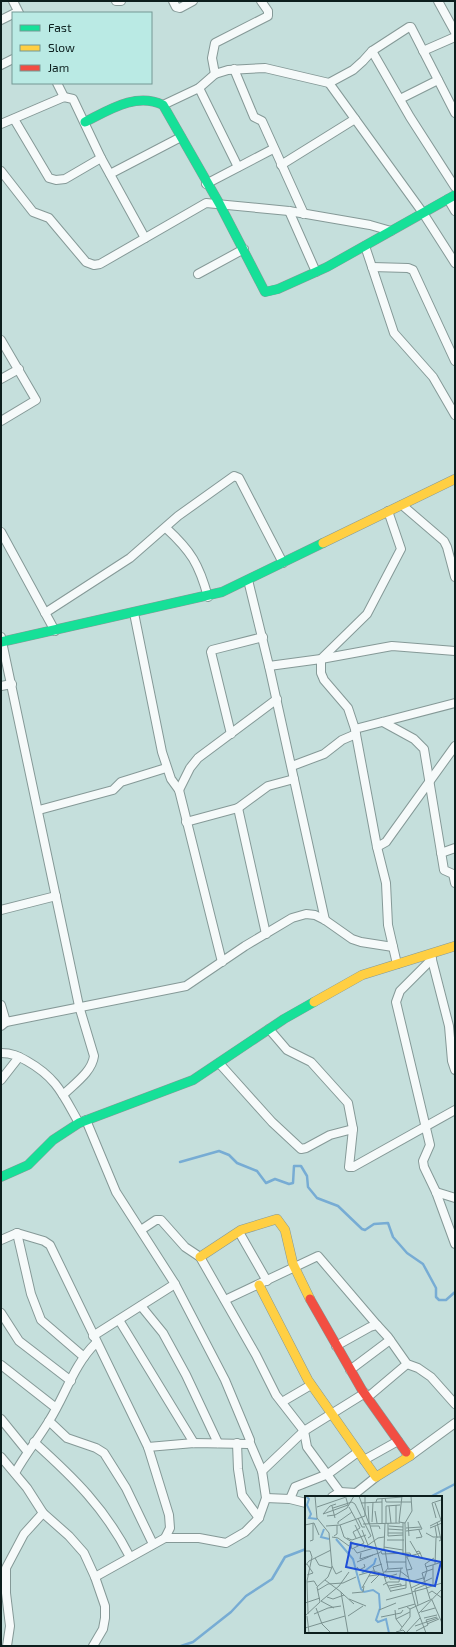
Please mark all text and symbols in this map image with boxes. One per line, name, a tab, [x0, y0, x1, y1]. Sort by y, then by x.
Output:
legend	[12, 12, 152, 84]
text: Fast	[48, 20, 72, 34]
text: Slow	[48, 40, 75, 54]
text: Jam	[48, 60, 69, 74]
inset map	[305, 1496, 442, 1633]

